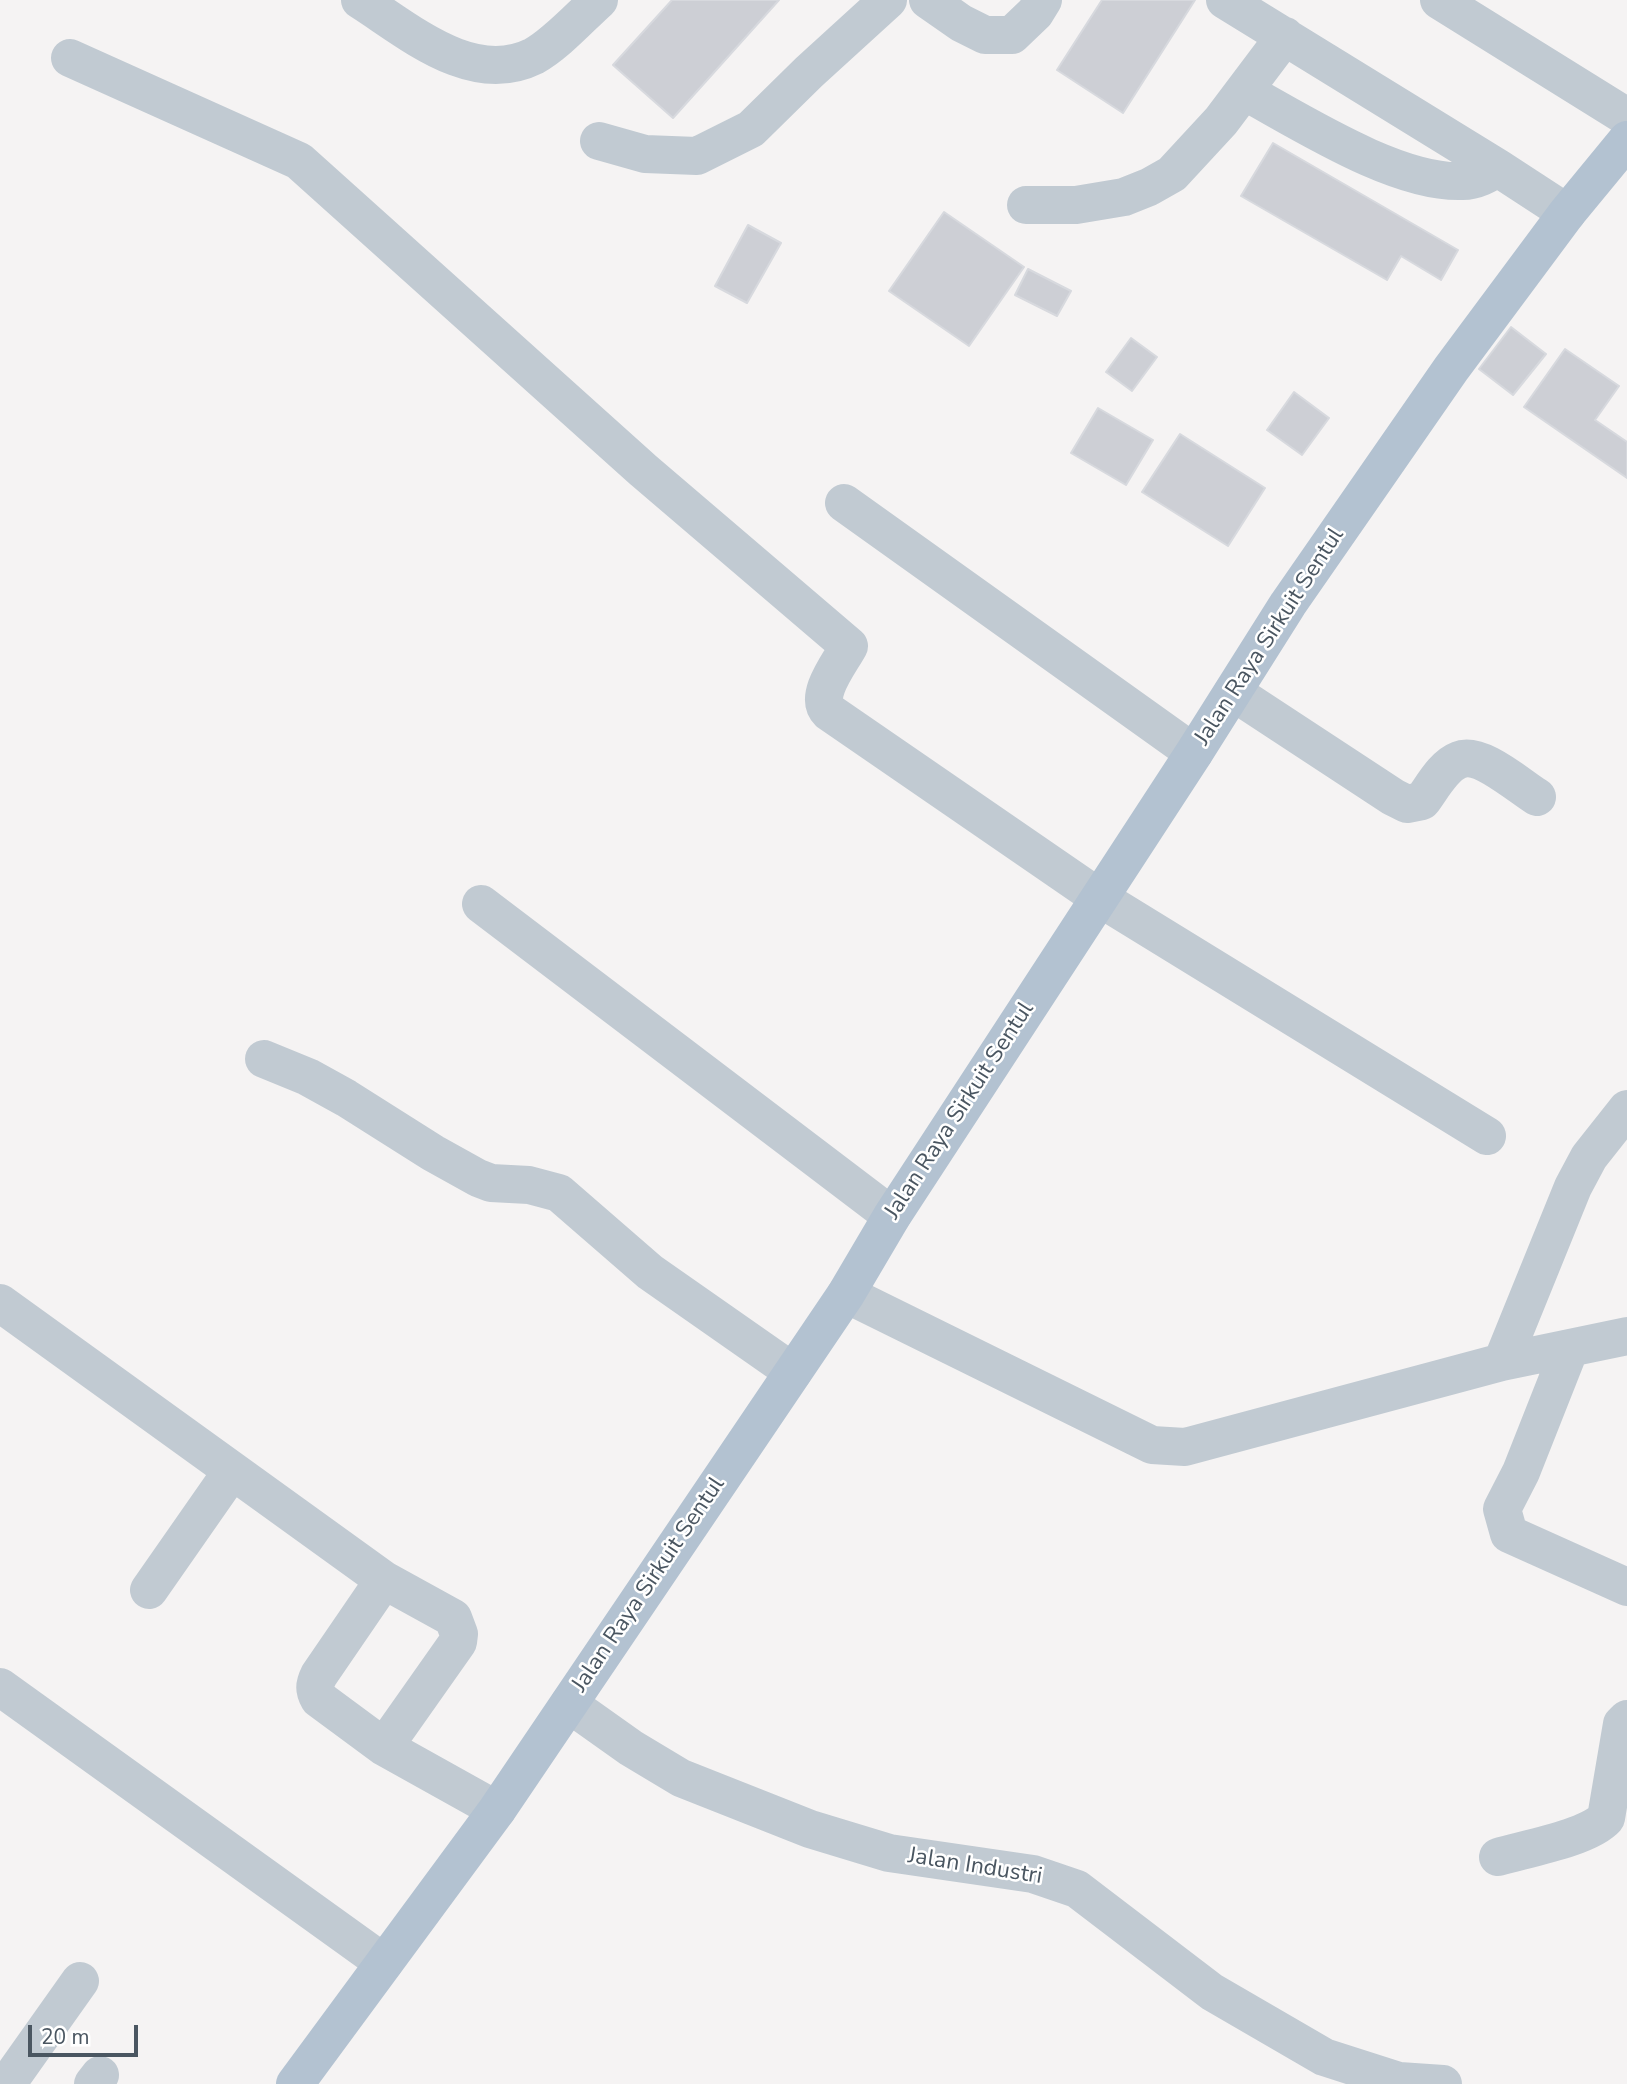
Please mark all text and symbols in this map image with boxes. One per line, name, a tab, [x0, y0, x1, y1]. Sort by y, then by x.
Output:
street label: Jalan Raya Sirkuit Sentul	[1189, 523, 1351, 751]
street label: Jalan Raya Sirkuit Sentul	[879, 997, 1041, 1225]
street label: Jalan Raya Sirkuit Sentul	[567, 1472, 731, 1698]
street label: Jalan Industri	[906, 1843, 1044, 1891]
scale bar	[32, 2010, 142, 2054]
text: 20 m	[41, 2023, 90, 2051]

